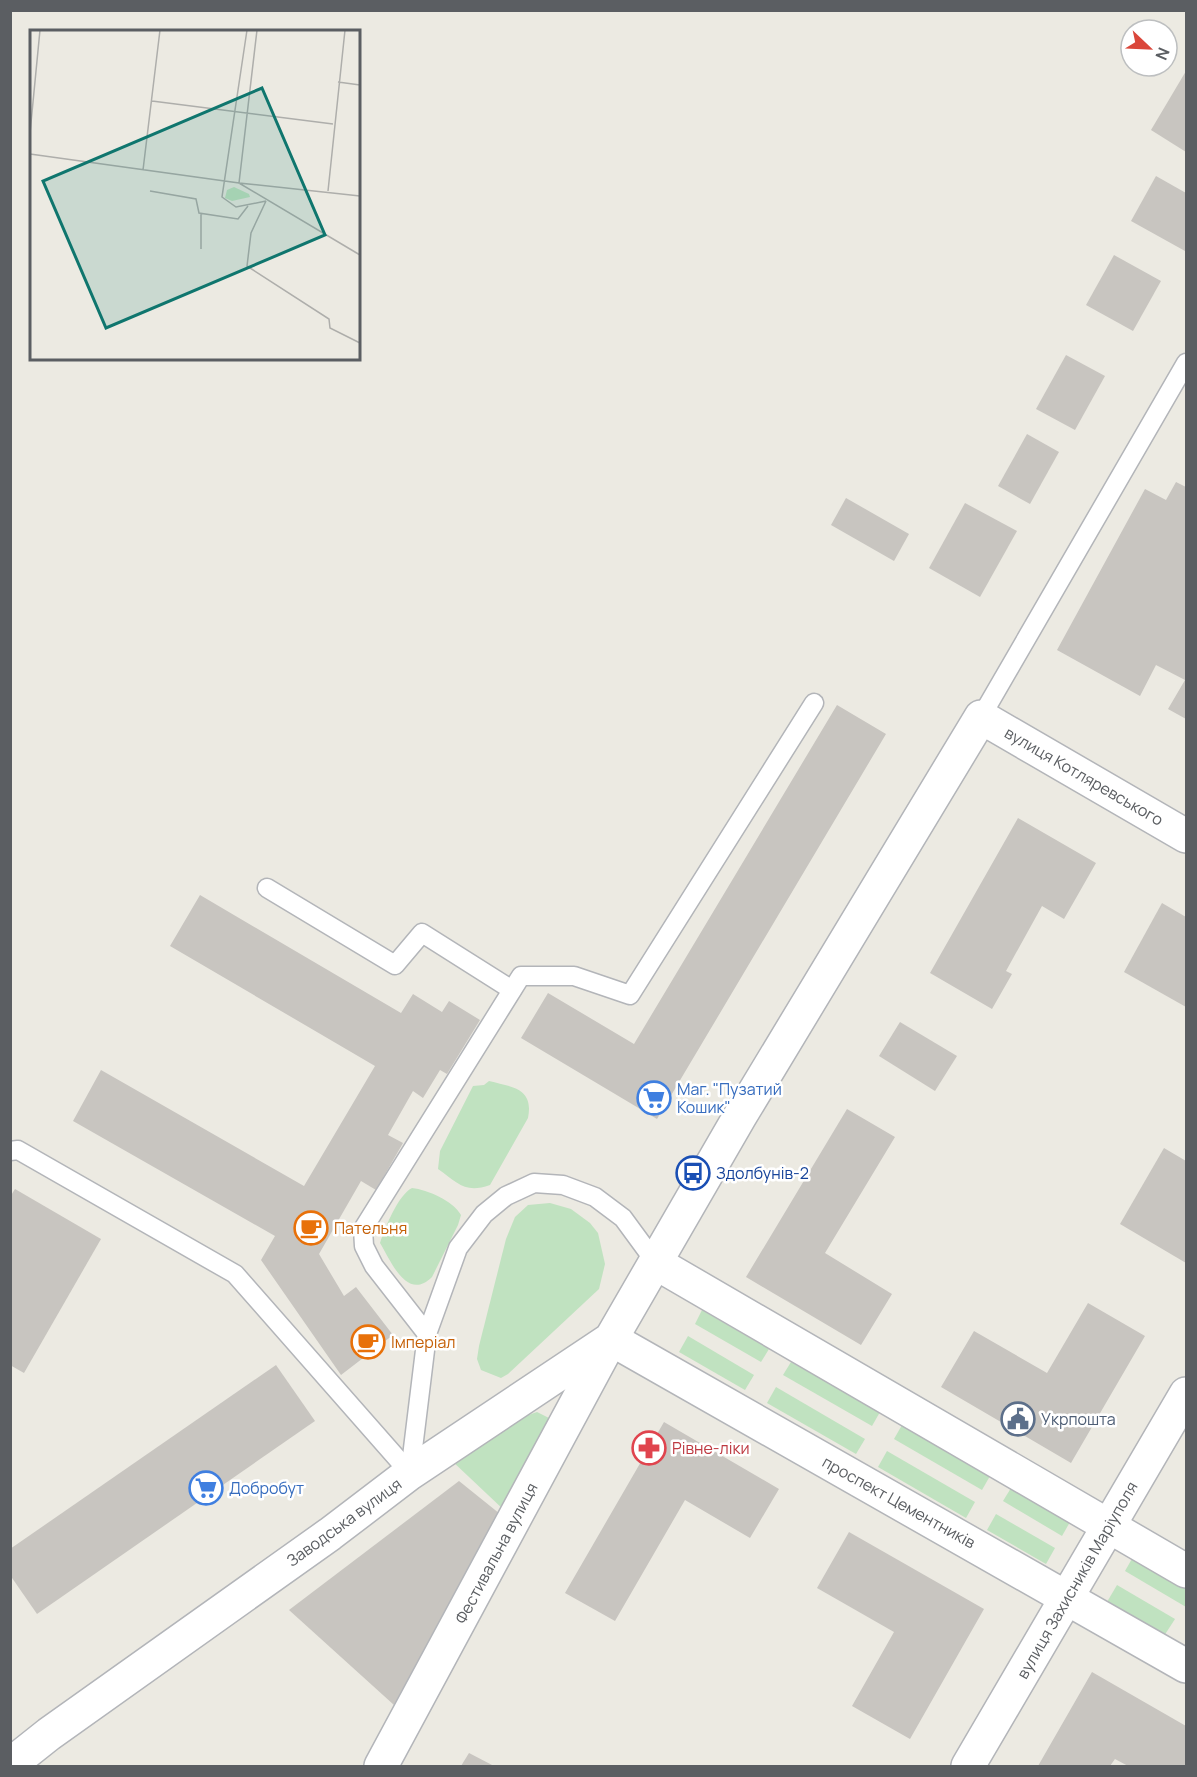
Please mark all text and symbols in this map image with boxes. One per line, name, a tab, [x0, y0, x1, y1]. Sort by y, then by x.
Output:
north arrow	[1119, 18, 1179, 78]
inset map	[30, 30, 360, 360]
text: N	[1150, 44, 1175, 63]
street label: вулиця Котляревського	[1001, 722, 1167, 830]
place label: Маг. "Пузатий Кошик"	[677, 1078, 782, 1118]
supermarket icon: Маг. "Пузатий Кошик"	[636, 1080, 672, 1116]
bus stop icon: Здолбунів-2	[675, 1155, 711, 1191]
place label: Здолбунів-2	[716, 1162, 809, 1184]
cafe icon: Пательня	[293, 1210, 329, 1246]
place label: Пательня	[334, 1217, 407, 1239]
cafe icon: Імперіал	[350, 1324, 386, 1360]
place label: Імперіал	[391, 1331, 456, 1353]
public building icon: Укрпошта	[1000, 1401, 1036, 1437]
place label: Укрпошта	[1041, 1408, 1116, 1430]
pharmacy icon: Рівне-ліки	[631, 1430, 667, 1466]
place label: Рівне-ліки	[672, 1437, 749, 1459]
street label: проспект Цементників	[818, 1451, 980, 1554]
supermarket icon: Добробут	[188, 1470, 224, 1506]
street label: Заводська вулиця	[282, 1473, 406, 1571]
place label: Добробут	[229, 1477, 304, 1499]
street label: вулиця Захисників Маріуполя	[1011, 1477, 1143, 1683]
street label: Фестивальна вулиця	[449, 1479, 543, 1627]

